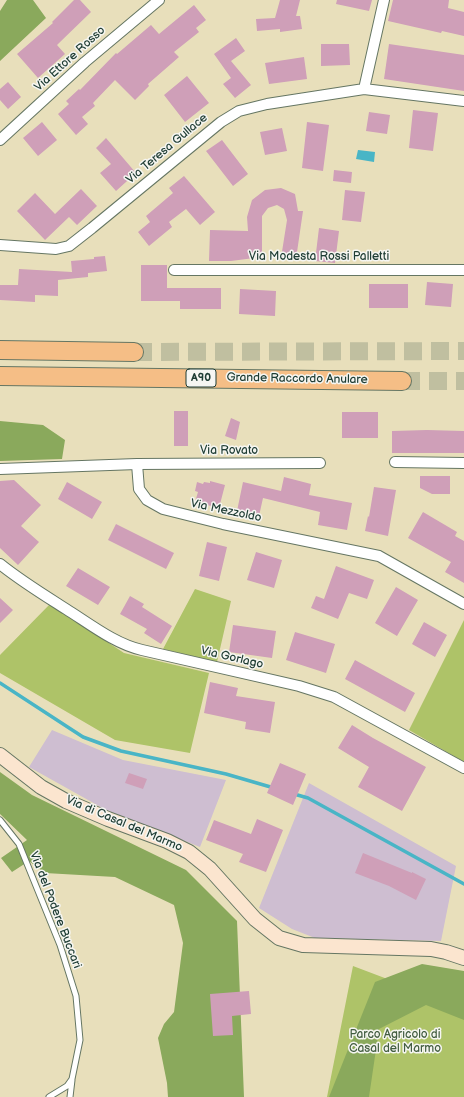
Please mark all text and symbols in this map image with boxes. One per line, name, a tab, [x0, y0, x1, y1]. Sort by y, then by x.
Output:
street label: Via Ettore Rosso	[32, 23, 108, 95]
street label: Via Teresa Gullace	[123, 111, 211, 187]
street label: Via Modesta Rossi Palletti	[249, 250, 389, 264]
road number: A90	[186, 369, 216, 387]
street label: Grande Raccordo Anulare	[226, 371, 368, 387]
street label: Via Rovato	[200, 444, 258, 458]
street label: Via Mezzoldo	[189, 496, 263, 526]
street label: Via Gorlago	[199, 644, 265, 672]
street label: Via di Casal del Marmo	[64, 793, 184, 855]
street label: Via del Podere Buccari	[26, 849, 84, 971]
park label: Parco Agricolo di Casal del Marmo	[349, 1028, 441, 1056]

